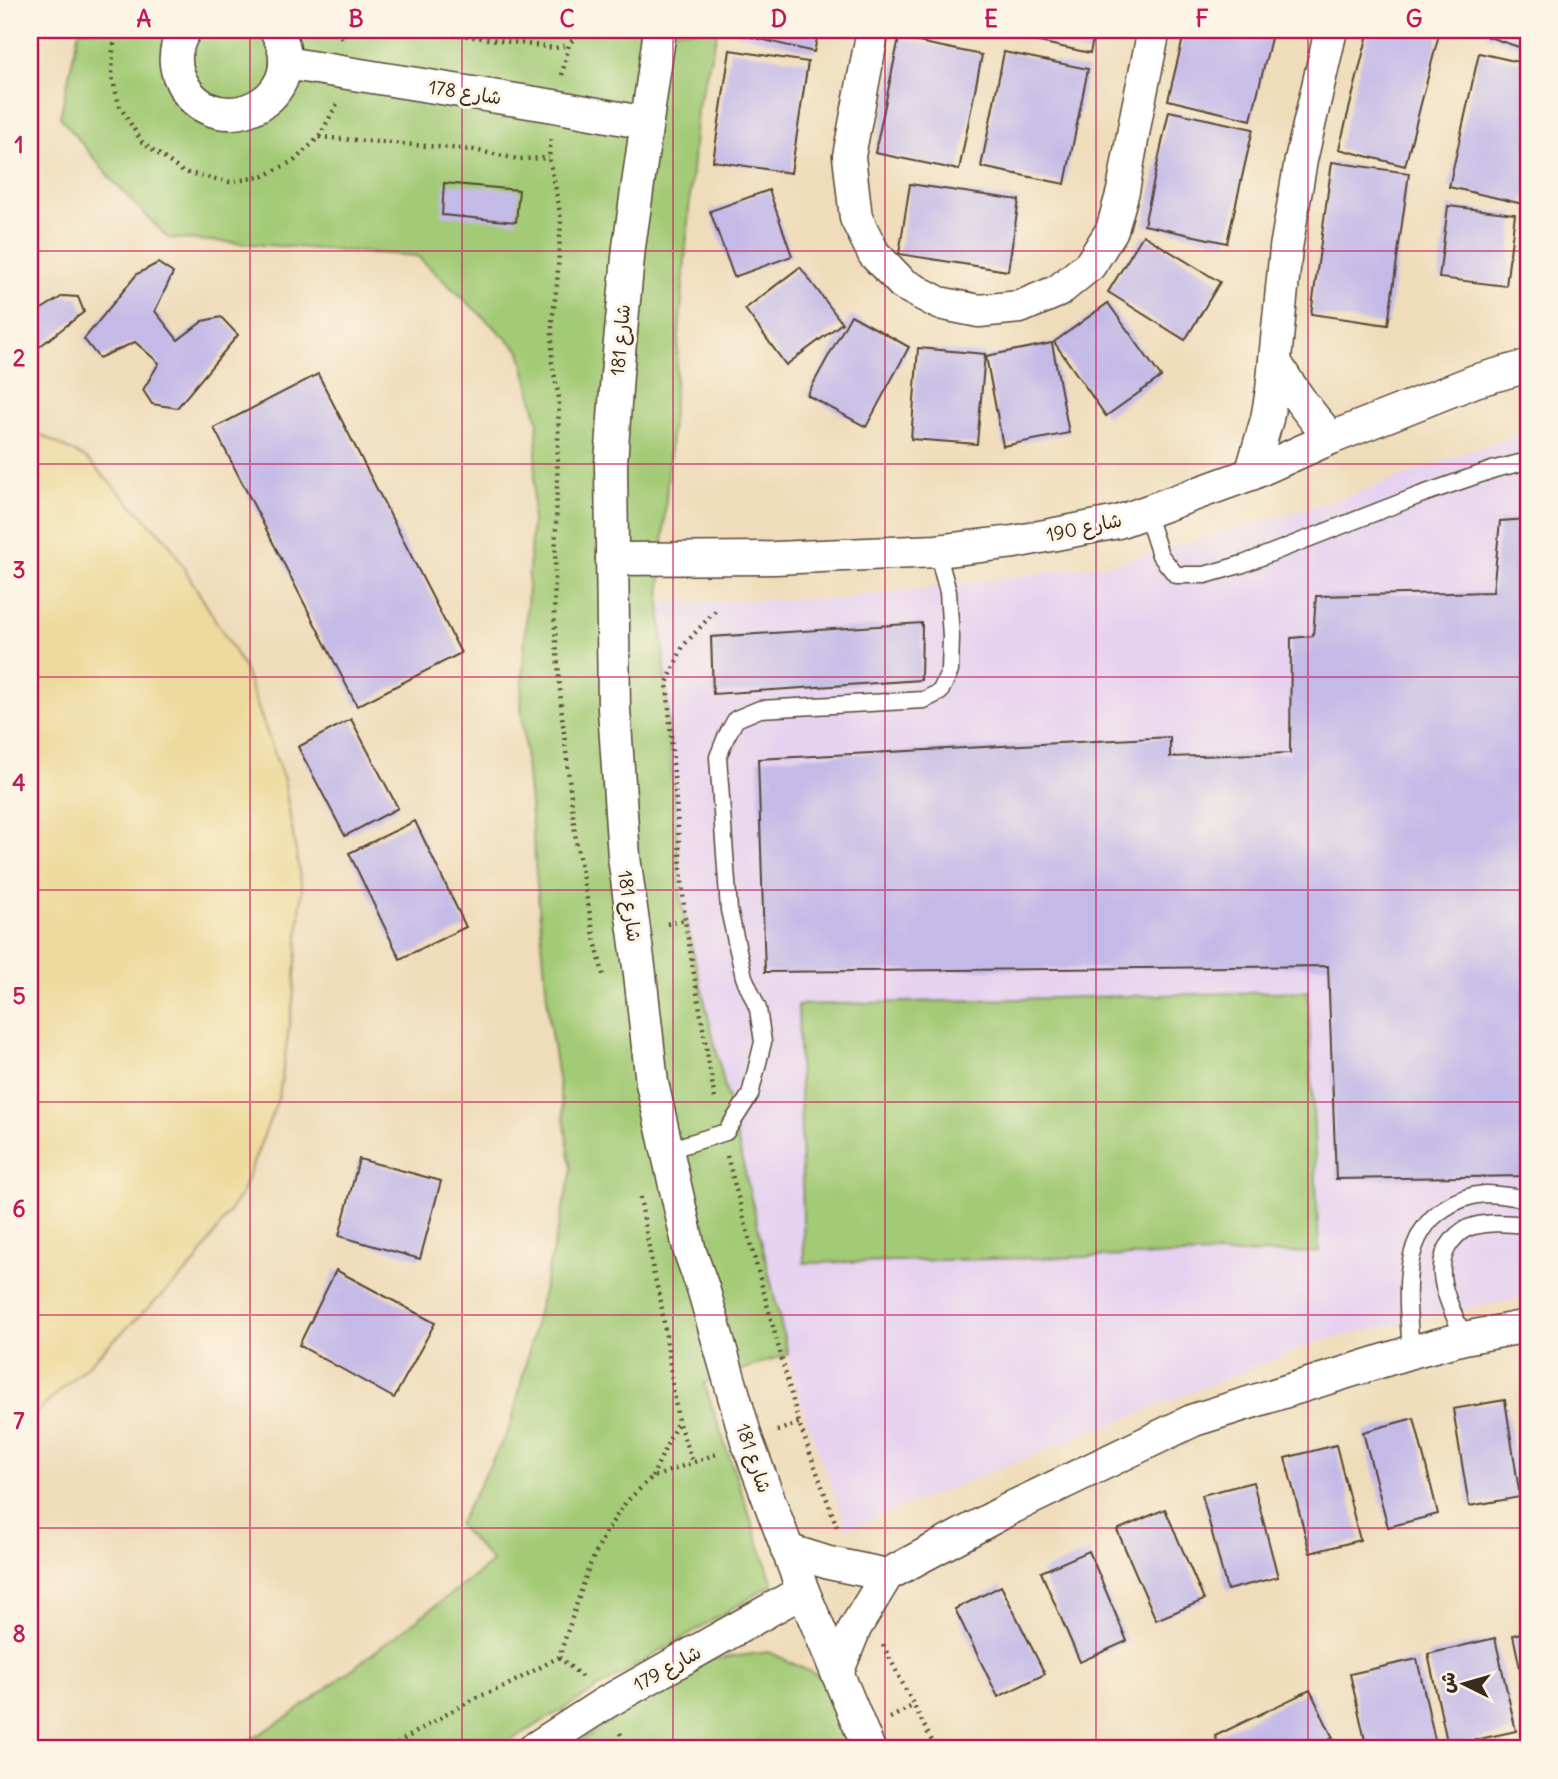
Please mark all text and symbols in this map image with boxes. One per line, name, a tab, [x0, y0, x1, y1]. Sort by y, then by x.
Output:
text: A	[137, 4, 152, 33]
text: B	[348, 4, 364, 33]
text: C	[559, 4, 575, 33]
text: D	[771, 4, 787, 33]
text: E	[984, 4, 998, 33]
text: F	[1195, 4, 1209, 33]
text: G	[1406, 4, 1422, 33]
street label: شارع 178	[427, 74, 503, 112]
text: 1	[14, 130, 24, 159]
street label: شارع 181	[605, 303, 637, 377]
text: 2	[13, 343, 26, 372]
street label: شارع 190	[1044, 507, 1124, 549]
text: 3	[12, 555, 26, 584]
text: 4	[12, 768, 26, 797]
street label: شارع 181	[611, 869, 647, 943]
text: 5	[12, 981, 26, 1010]
text: 6	[12, 1194, 26, 1223]
text: 7	[13, 1406, 25, 1435]
street label: شارع 181	[729, 1420, 777, 1496]
text: 8	[12, 1619, 26, 1648]
street label: شارع 179	[629, 1640, 706, 1698]
north arrow	[1428, 1650, 1498, 1720]
text: ش	[1434, 1671, 1460, 1694]

